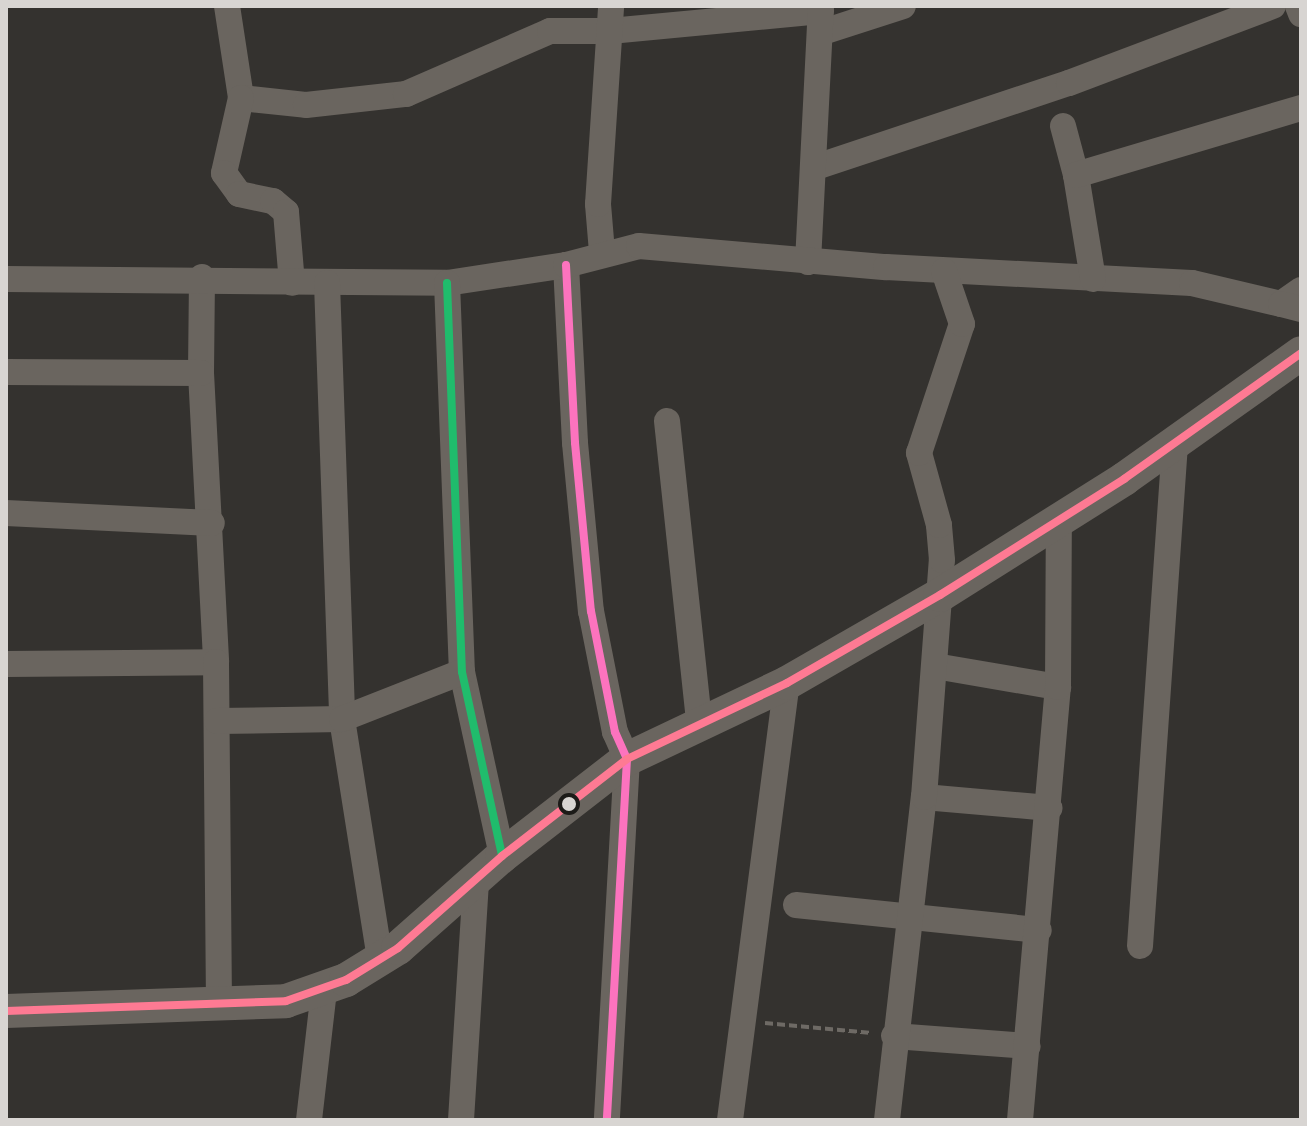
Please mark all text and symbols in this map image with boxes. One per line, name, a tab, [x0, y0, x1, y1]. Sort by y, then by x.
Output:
unlabelled marker	[561, 796, 577, 812]

